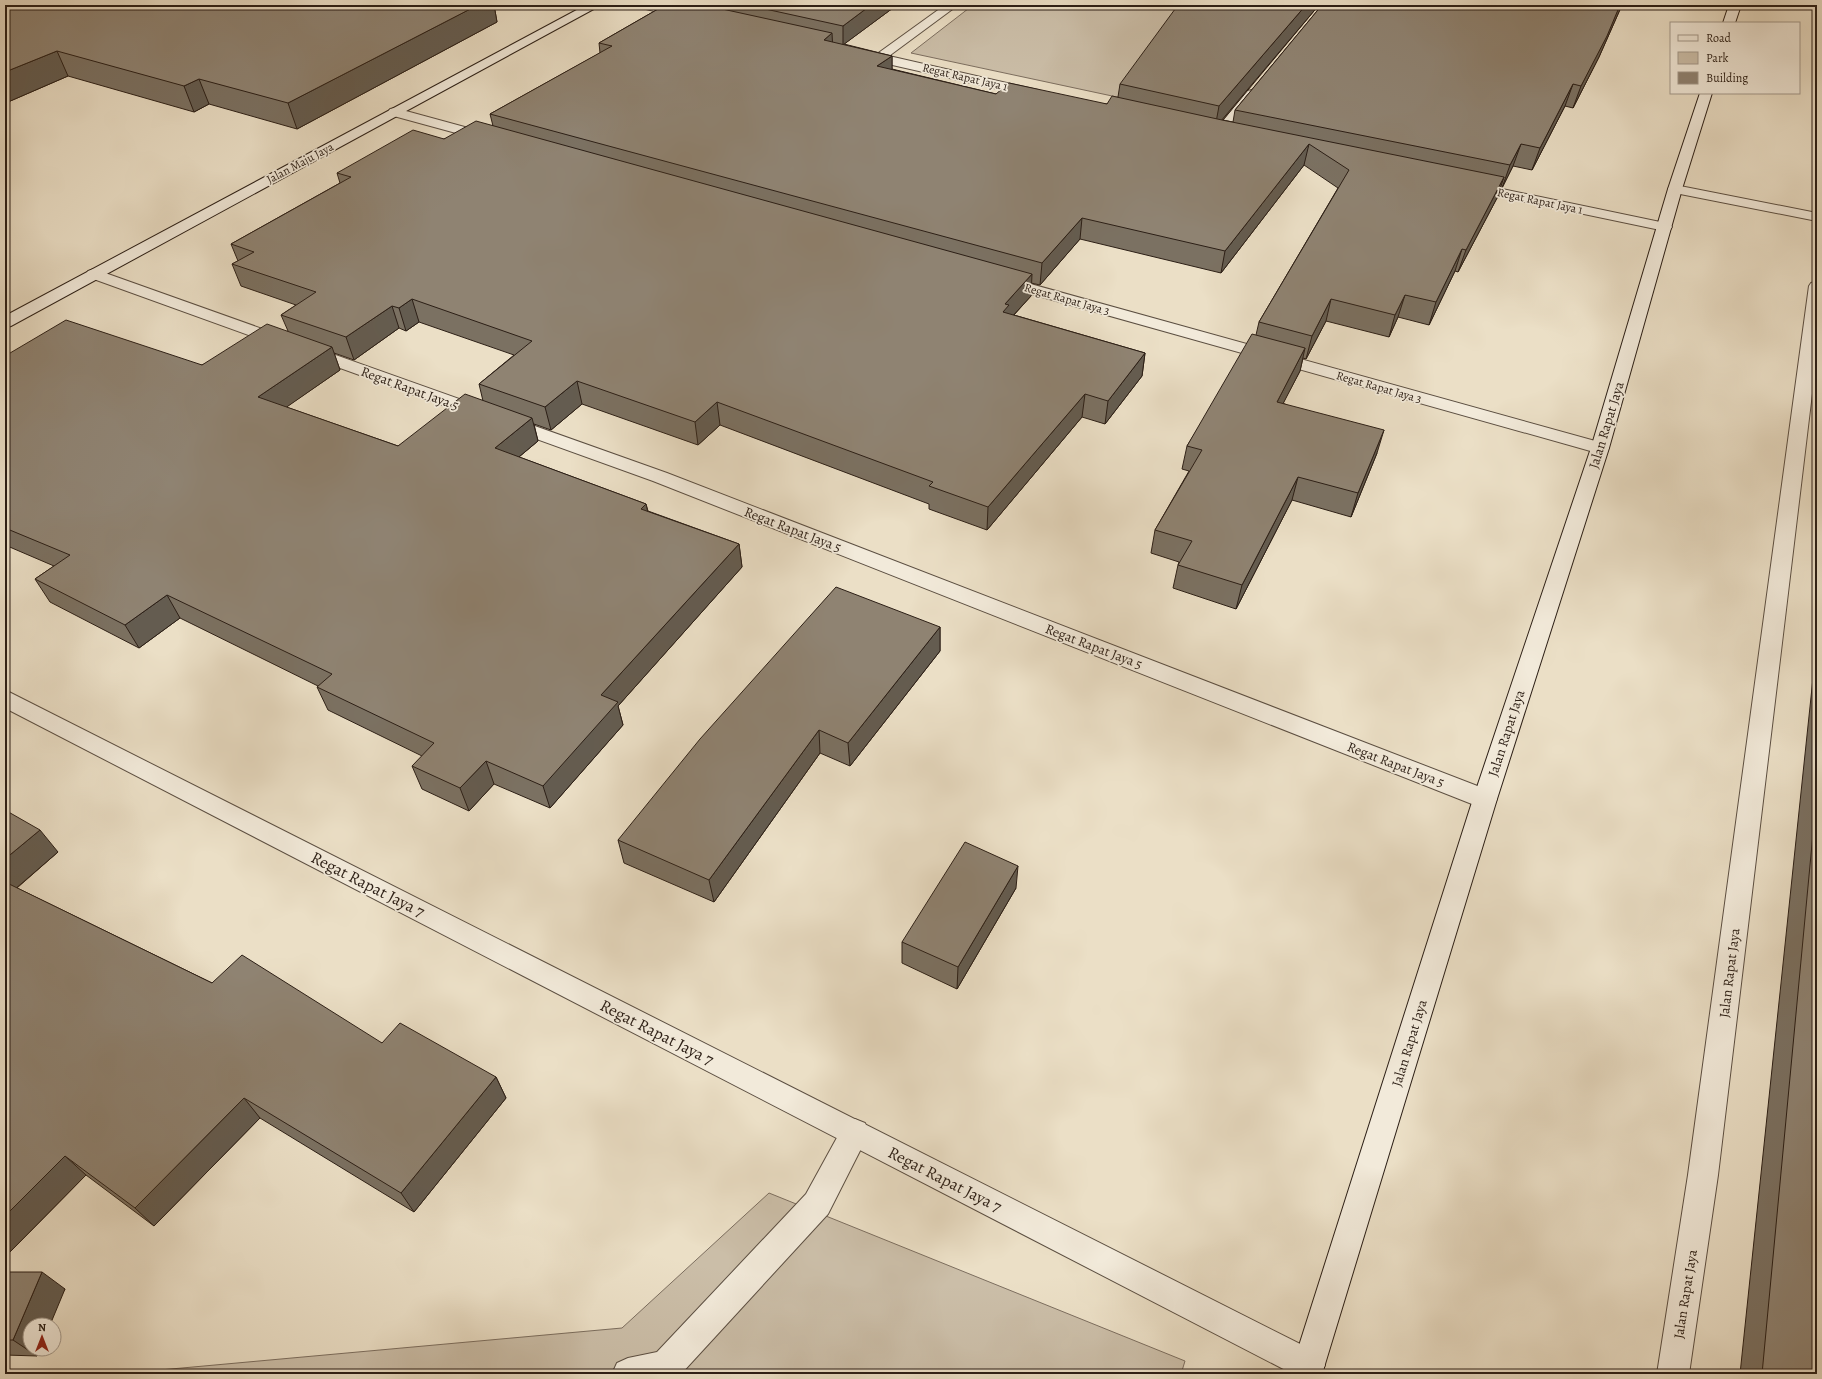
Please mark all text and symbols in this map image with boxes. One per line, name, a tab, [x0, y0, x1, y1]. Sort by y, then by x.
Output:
legend	[1670, 22, 1800, 94]
text: Road	[1706, 30, 1732, 46]
text: Park	[1706, 50, 1729, 66]
street label: Regat Rapat Jaya 1	[921, 59, 1009, 95]
text: Building	[1706, 70, 1748, 86]
street label: Jalan Maju Jaya	[264, 138, 337, 187]
street label: Regat Rapat Jaya 1	[1496, 184, 1584, 218]
street label: Regat Rapat Jaya 3	[1022, 279, 1112, 319]
street label: Regat Rapat Jaya 5	[358, 362, 461, 415]
street label: Regat Rapat Jaya 3	[1334, 367, 1424, 407]
street label: Jalan Rapat Jaya	[1584, 379, 1629, 471]
street label: Regat Rapat Jaya 5	[741, 502, 844, 557]
street label: Regat Rapat Jaya 5	[1042, 619, 1145, 674]
street label: Jalan Rapat Jaya	[1484, 687, 1530, 779]
street label: Regat Rapat Jaya 5	[1344, 737, 1447, 792]
street label: Regat Rapat Jaya 7	[307, 846, 429, 923]
street label: Jalan Rapat Jaya	[1715, 927, 1744, 1019]
street label: Regat Rapat Jaya 7	[596, 994, 718, 1071]
street label: Jalan Rapat Jaya	[1387, 997, 1432, 1089]
street label: Regat Rapat Jaya 7	[884, 1141, 1006, 1218]
street label: Jalan Rapat Jaya	[1669, 1248, 1702, 1340]
north arrow	[22, 1317, 62, 1357]
text: N	[38, 1320, 46, 1335]

